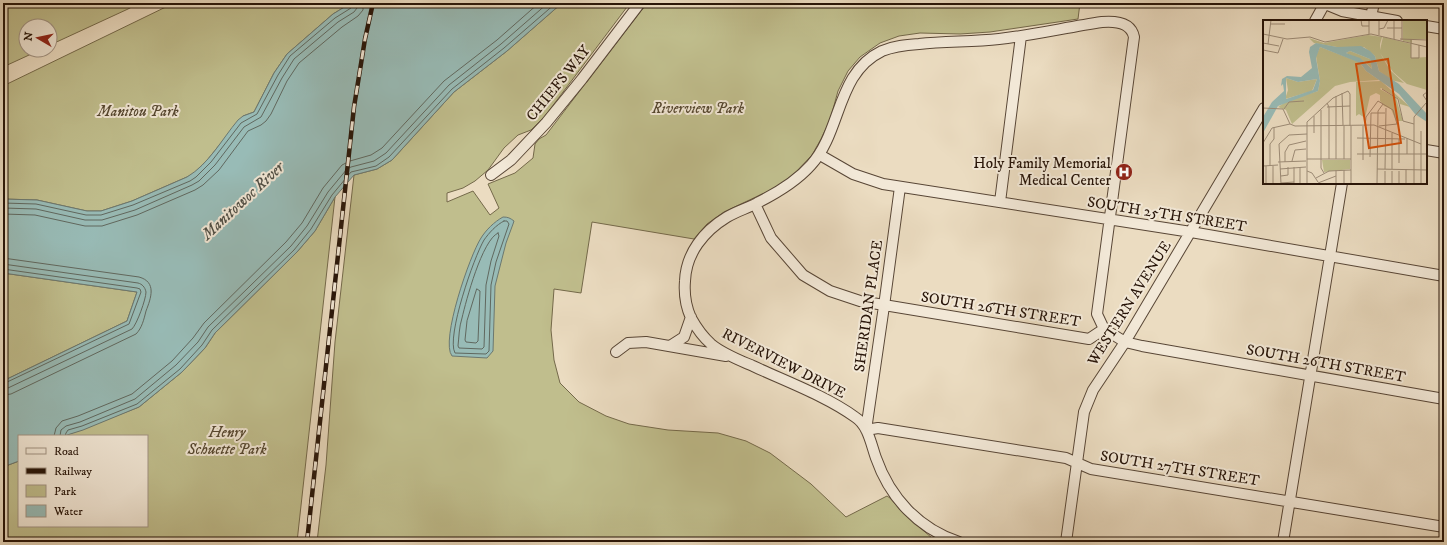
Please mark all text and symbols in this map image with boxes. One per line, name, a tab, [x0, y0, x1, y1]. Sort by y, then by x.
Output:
north arrow	[18, 18, 58, 58]
inset map	[1263, 20, 1427, 184]
text: N	[21, 31, 37, 42]
street label: CHIEFS WAY	[522, 41, 595, 125]
park label: Riverview Park	[651, 99, 745, 118]
park label: Manitou Park	[97, 102, 179, 121]
place label: Holy Family Memorial Medical Center	[973, 154, 1111, 190]
water label: Manitowoc River	[196, 156, 289, 245]
hospital icon: Holy Family Memorial Medical Center	[1114, 162, 1134, 182]
street label: SOUTH 25TH STREET	[1086, 193, 1249, 237]
street label: WESTERN AVENUE	[1083, 237, 1176, 370]
street label: SHERIDAN PLACE	[850, 238, 887, 373]
street label: SOUTH 26TH STREET	[920, 287, 1083, 332]
street label: RIVERVIEW DRIVE	[719, 324, 849, 403]
street label: SOUTH 26TH STREET	[1245, 340, 1408, 387]
park label: Henry Schuette Park	[186, 423, 267, 459]
legend	[18, 435, 148, 527]
text: Road	[54, 444, 79, 459]
street label: SOUTH 27TH STREET	[1099, 447, 1262, 491]
text: Railway	[54, 464, 92, 479]
text: Park	[54, 484, 76, 499]
text: Water	[53, 504, 83, 519]

